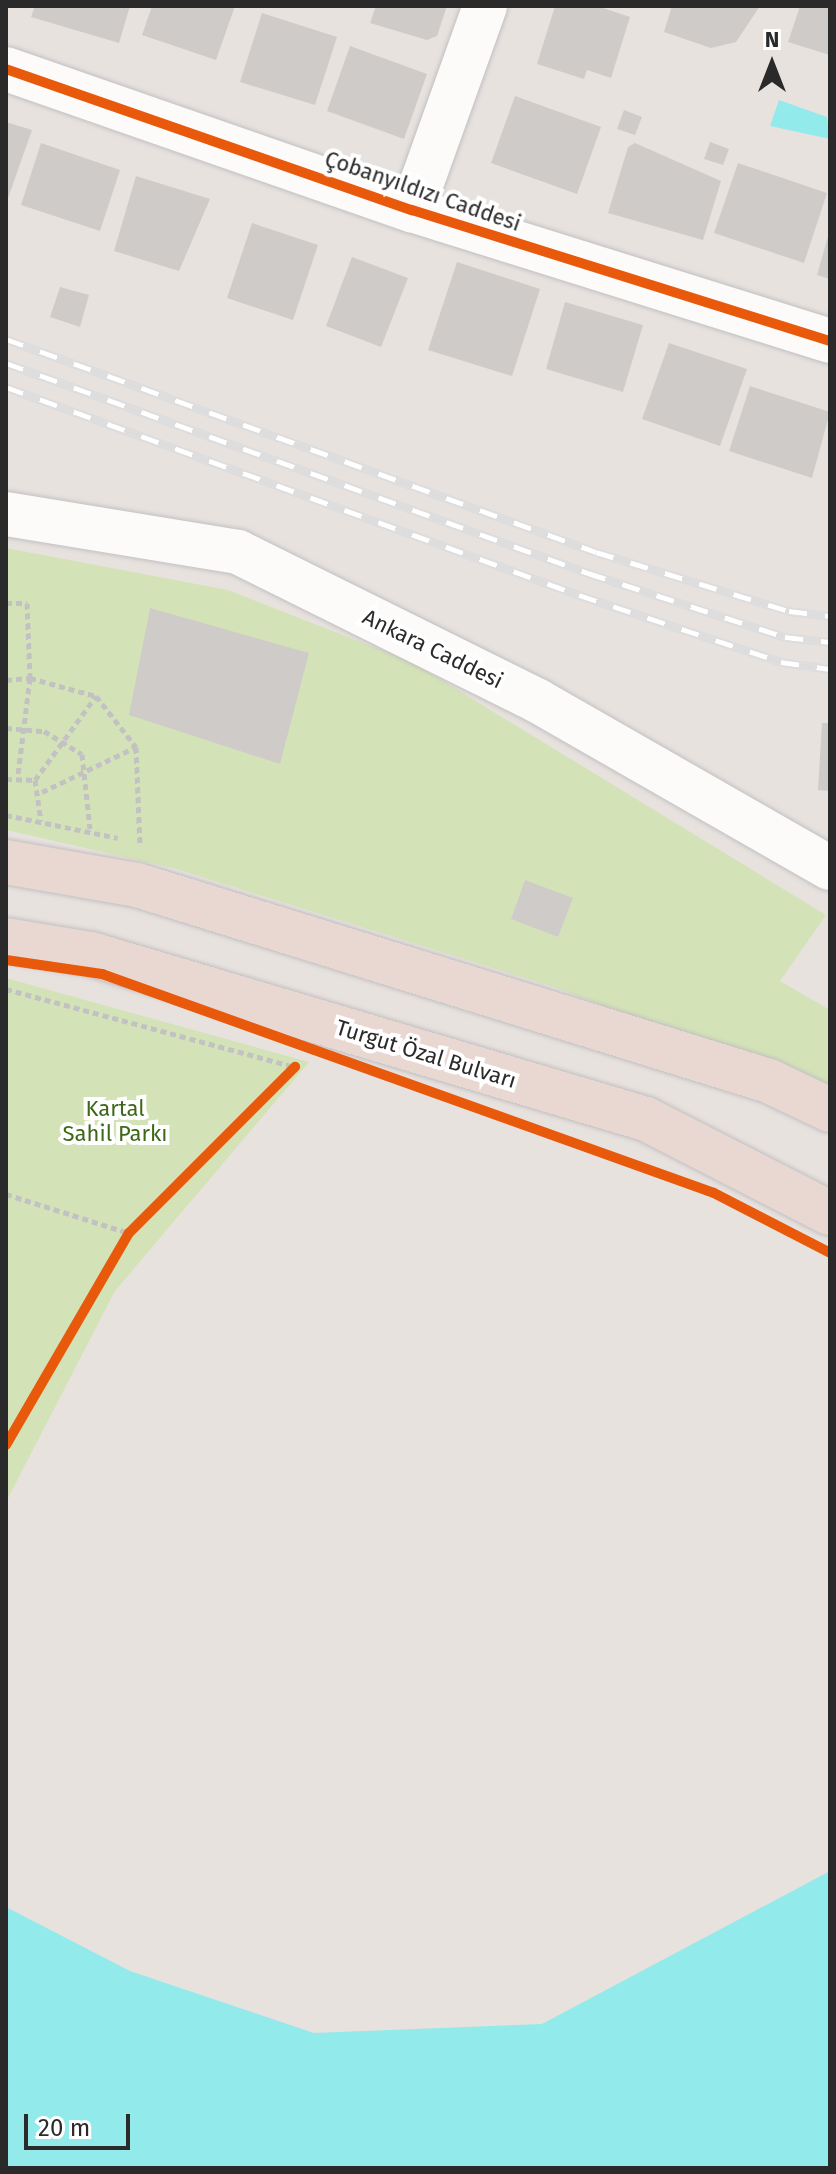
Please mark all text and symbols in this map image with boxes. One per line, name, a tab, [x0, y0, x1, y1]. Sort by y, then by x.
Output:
north arrow	[732, 24, 812, 104]
text: N	[765, 26, 779, 53]
street label: Çobanyıldızı Caddesi	[322, 145, 524, 237]
street label: Ankara Caddesi	[359, 604, 507, 694]
street label: Turgut Özal Bulvarı	[333, 1014, 519, 1094]
park label: Kartal Sahil Parkı	[63, 1095, 167, 1146]
scale bar	[28, 2098, 134, 2148]
text: 20 m	[38, 2114, 90, 2142]

